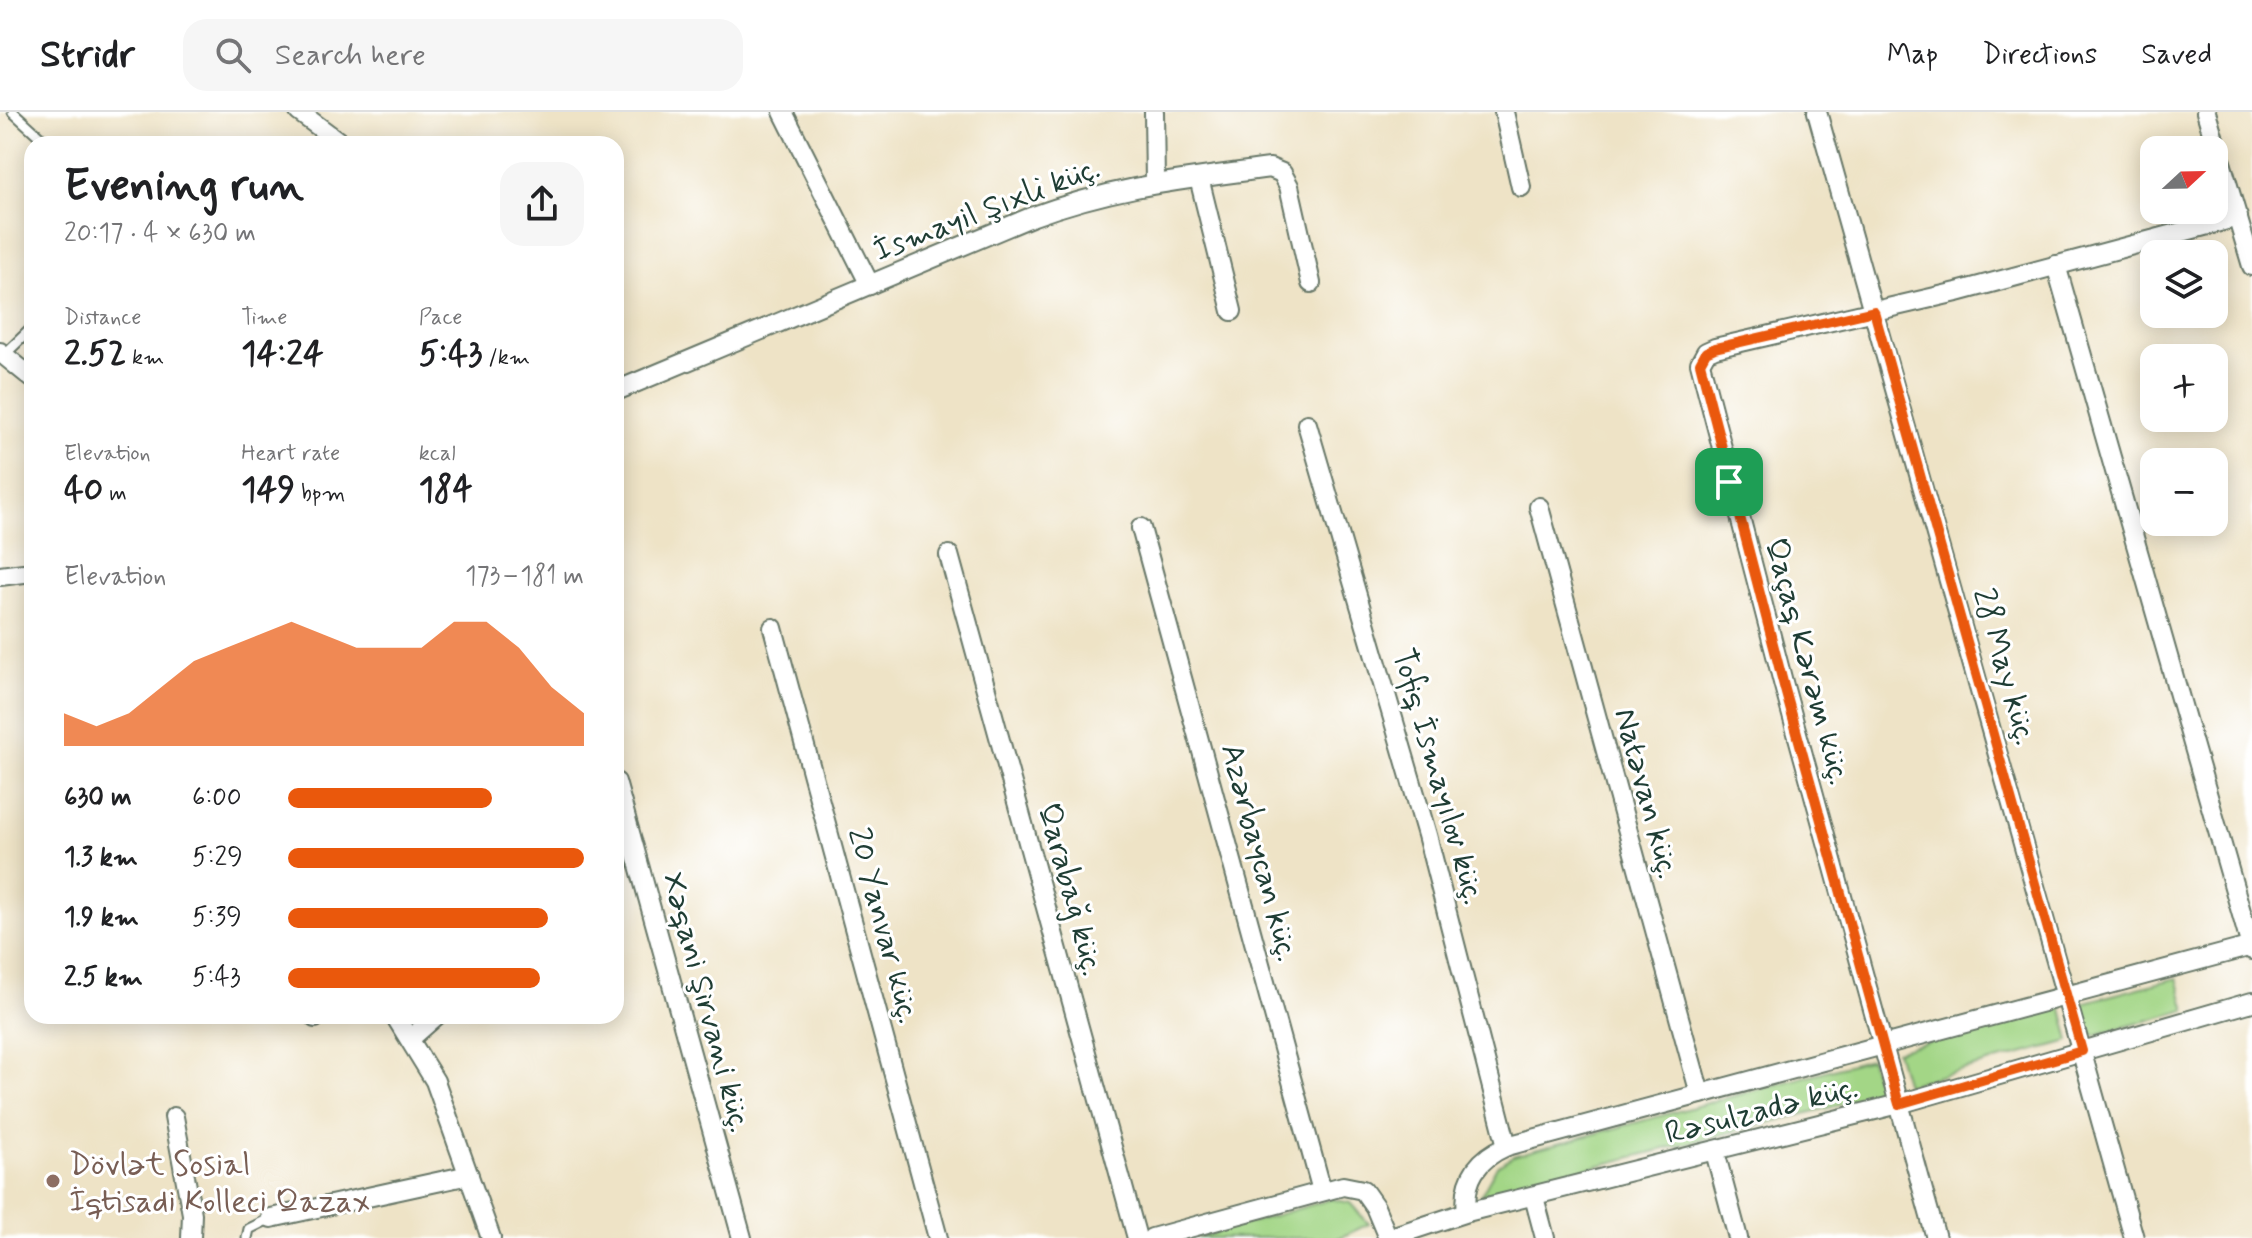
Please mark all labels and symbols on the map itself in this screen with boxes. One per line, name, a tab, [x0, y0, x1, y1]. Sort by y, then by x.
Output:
north arrow	[2140, 136, 2228, 224]
street label: İsmayil Şıxli küç.	[868, 147, 1106, 272]
pin	[1695, 448, 1763, 516]
street label: Qaçaq Kərəm küç.	[1754, 533, 1860, 790]
street label: 28 May küç.	[1962, 583, 2046, 750]
street label: Tofiq İsmayılov küç.	[1381, 644, 1495, 909]
street label: Natəvan küç.	[1603, 704, 1689, 883]
street label: Azərbaycan küç.	[1210, 739, 1308, 966]
street label: Qarabağ küç.	[1027, 798, 1113, 981]
street label: 20 Yanvar küç.	[837, 823, 929, 1028]
street label: Xəqani Şirvani küç.	[651, 868, 761, 1137]
street label: Rəsulzadə küç.	[1661, 1067, 1862, 1155]
place label: Dövlət Sosial İqtisadi Kolleci Qazax	[69, 1144, 370, 1223]
marker: Dövlət Sosial İqtisadi Kolleci Qazax	[44, 1172, 62, 1190]

